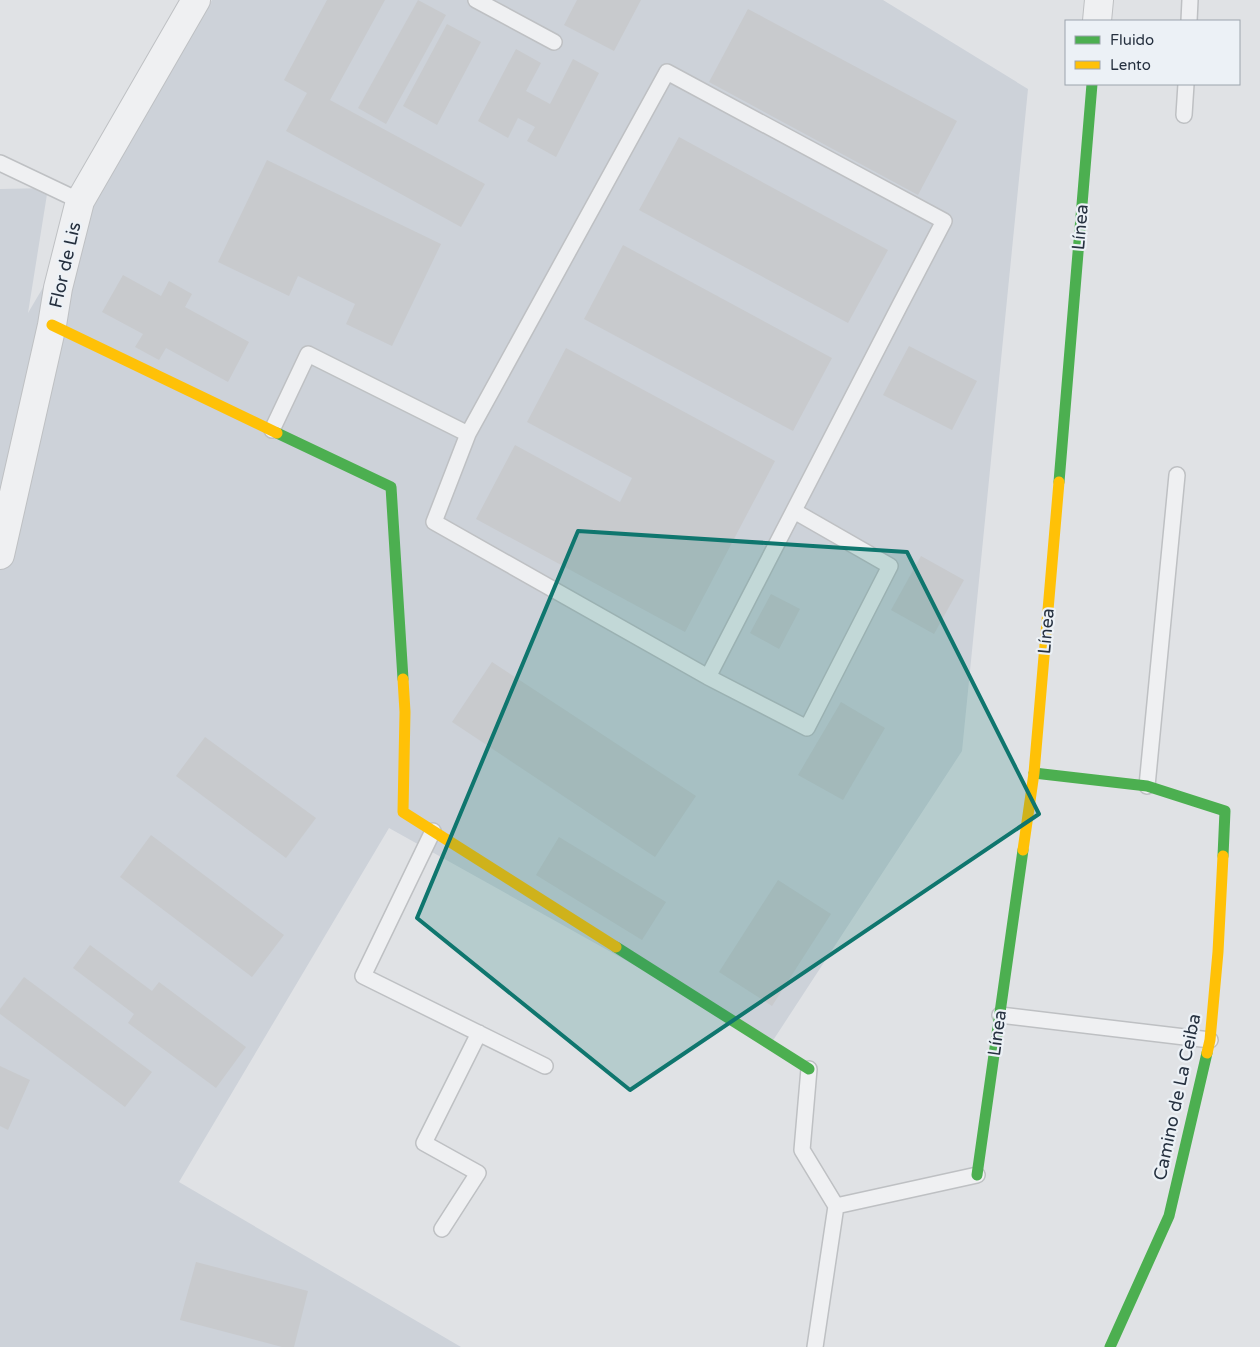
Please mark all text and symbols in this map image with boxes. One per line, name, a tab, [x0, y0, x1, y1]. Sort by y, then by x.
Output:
legend	[1065, 20, 1240, 85]
text: Fluido	[1110, 31, 1154, 49]
text: Lento	[1110, 56, 1151, 74]
street label: Línea	[1067, 203, 1093, 251]
street label: Flor de Lis	[44, 220, 86, 310]
street label: Línea	[1033, 607, 1059, 655]
street label: Línea	[983, 1009, 1011, 1057]
street label: Camino de La Ceiba	[1149, 1012, 1205, 1182]

